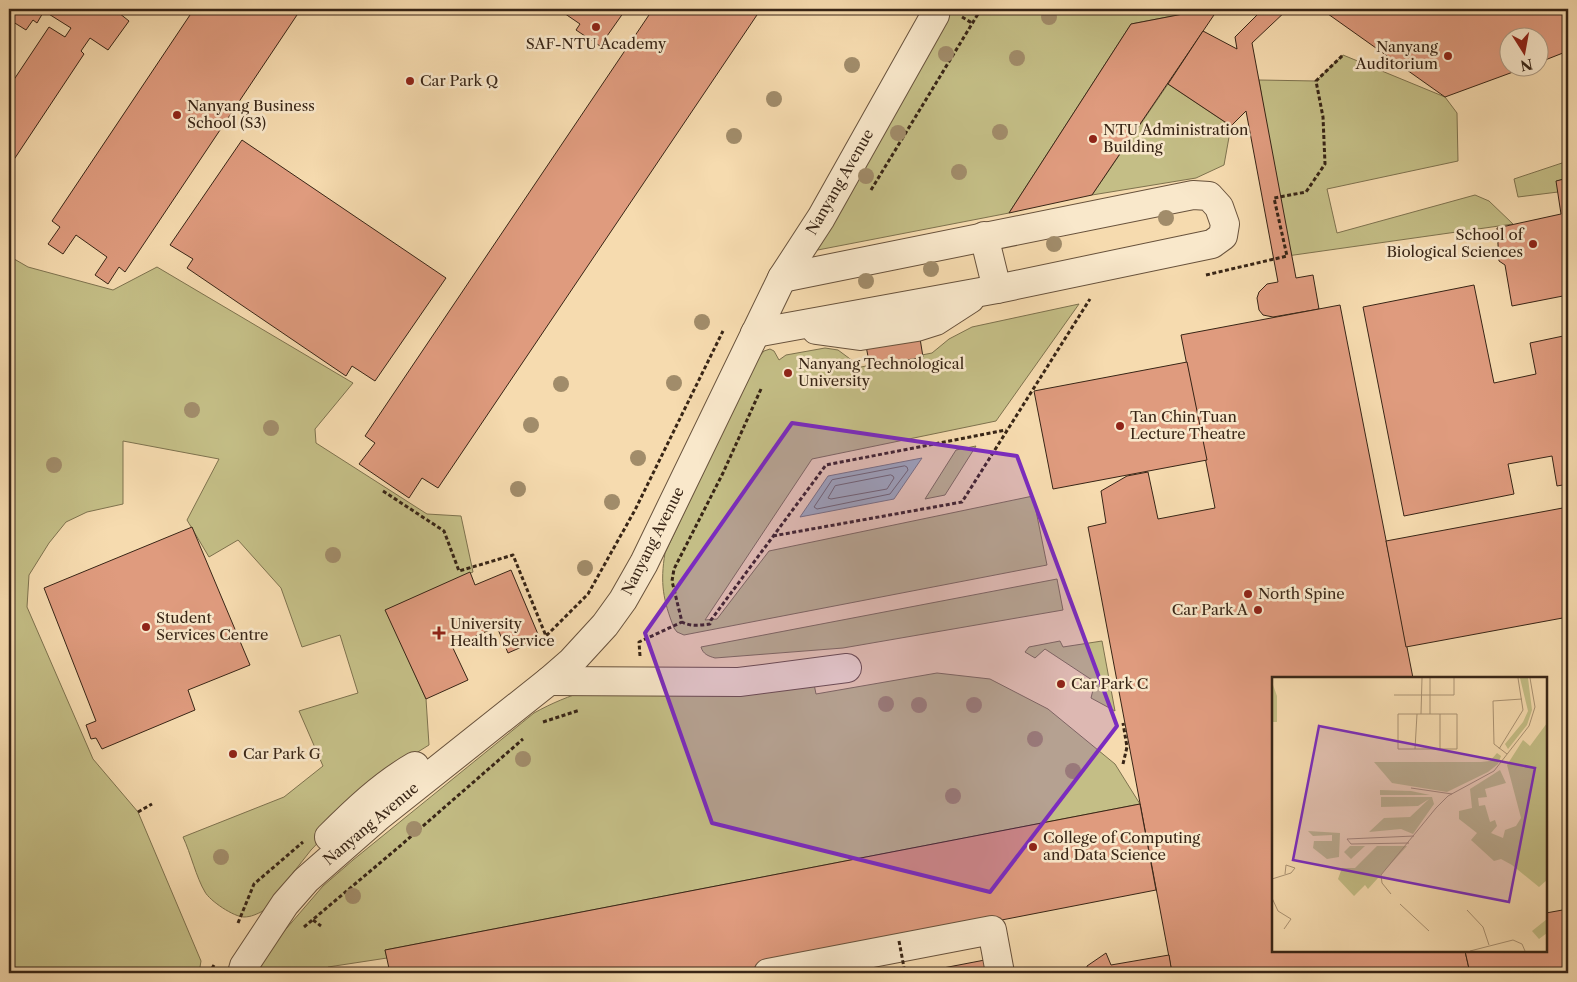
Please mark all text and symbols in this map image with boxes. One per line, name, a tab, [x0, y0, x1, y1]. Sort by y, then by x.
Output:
marker: SAF-NTU Academy	[590, 21, 602, 33]
north arrow	[1500, 28, 1550, 78]
place label: SAF-NTU Academy	[526, 34, 667, 53]
place label: Nanyang Auditorium	[1355, 37, 1438, 73]
marker: Nanyang Auditorium	[1442, 50, 1454, 62]
text: N	[1519, 55, 1534, 75]
place label: Car Park Q	[420, 71, 499, 90]
marker: Car Park Q	[404, 75, 416, 87]
place label: Nanyang Business School (S3)	[187, 96, 315, 132]
marker: Nanyang Business School (S3)	[171, 109, 183, 121]
place label: NTU Administration Building	[1103, 120, 1249, 156]
street label: Nanyang Avenue	[802, 126, 877, 238]
marker: NTU Administration Building	[1087, 133, 1099, 145]
place label: School of Biological Sciences	[1386, 225, 1525, 261]
marker: School of Biological Sciences	[1527, 238, 1539, 250]
place label: Nanyang Technological University	[798, 354, 965, 390]
marker: Nanyang Technological University	[782, 367, 794, 379]
place label: Tan Chin Tuan Lecture Theatre	[1130, 407, 1246, 443]
marker: Tan Chin Tuan Lecture Theatre	[1114, 420, 1126, 432]
street label: Nanyang Avenue	[617, 484, 688, 598]
place label: North Spine	[1258, 584, 1345, 603]
marker: North Spine	[1242, 588, 1254, 600]
place label: Car Park A	[1172, 600, 1249, 619]
marker: Car Park A	[1252, 604, 1264, 616]
place label: Student Services Centre	[156, 608, 268, 644]
place label: University Health Service	[450, 614, 555, 650]
marker: Student Services Centre	[140, 621, 152, 633]
marker: University Health Service	[432, 626, 446, 640]
place label: Car Park C	[1071, 674, 1148, 693]
inset map	[1272, 677, 1547, 952]
marker: Car Park C	[1055, 678, 1067, 690]
place label: Car Park G	[243, 744, 321, 763]
marker: Car Park G	[227, 748, 239, 760]
street label: Nanyang Avenue	[319, 778, 422, 869]
place label: College of Computing and Data Science	[1043, 828, 1200, 864]
marker: College of Computing and Data Science	[1027, 841, 1039, 853]

